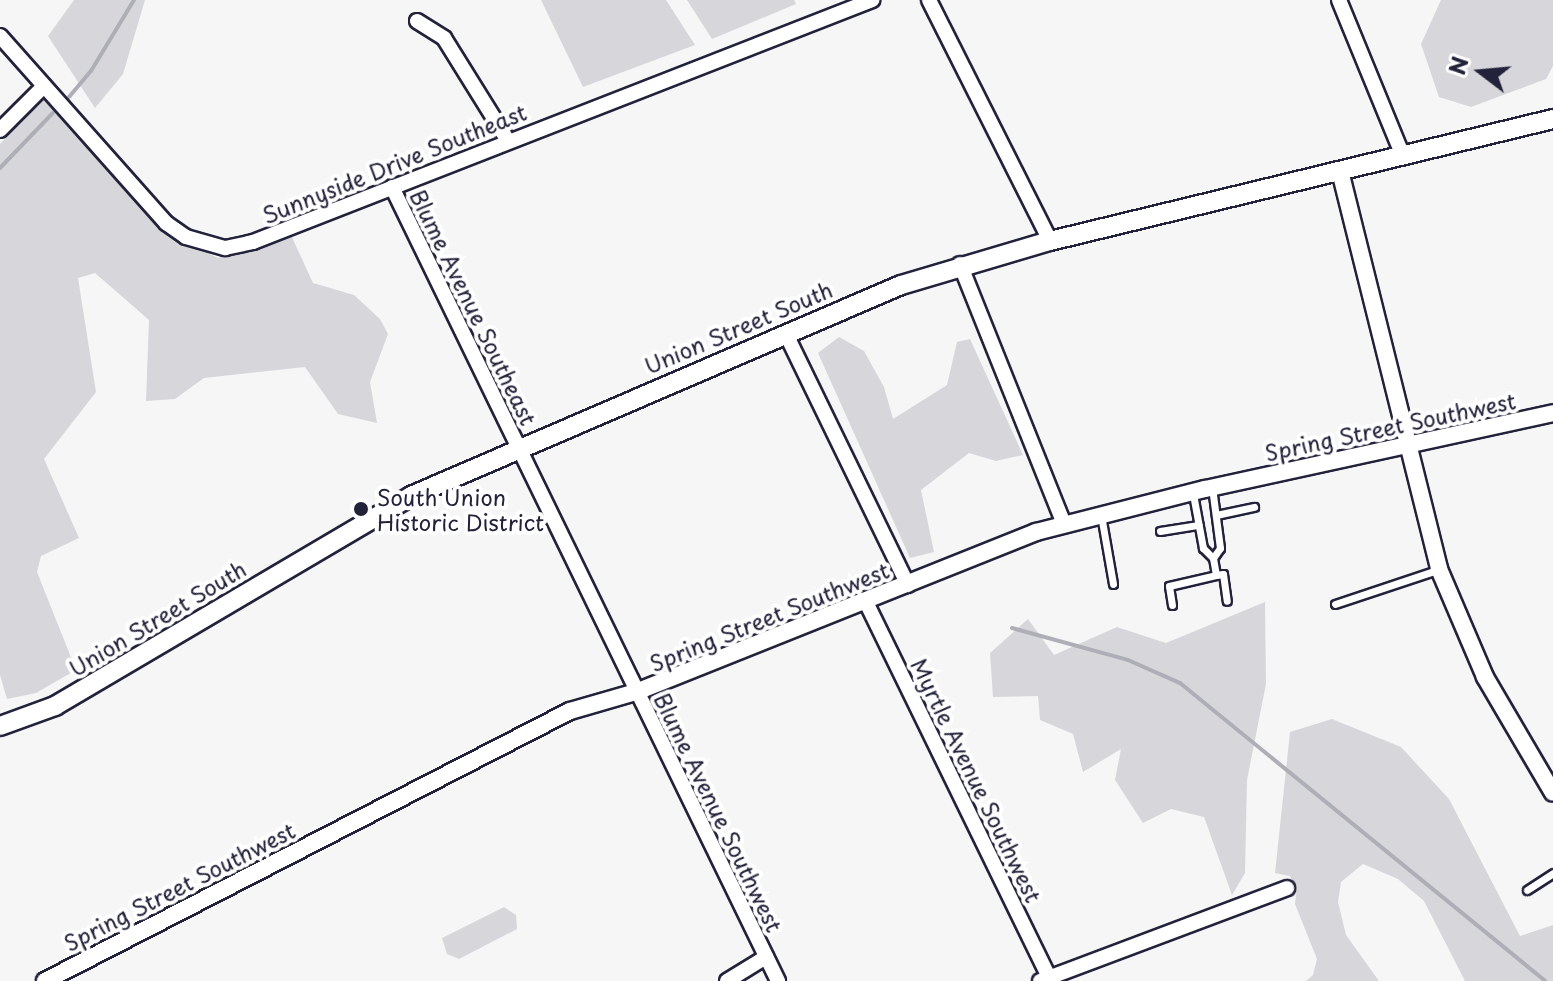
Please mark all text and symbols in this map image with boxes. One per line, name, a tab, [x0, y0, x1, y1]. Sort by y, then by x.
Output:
north arrow	[1441, 32, 1521, 112]
text: N	[1439, 52, 1476, 78]
street label: Sunnyside Drive Southeast	[258, 98, 530, 228]
street label: Blume Avenue Southeast	[405, 185, 543, 429]
street label: Union Street South	[640, 275, 836, 379]
street label: Spring Street Southwest	[1262, 386, 1518, 466]
place label: South Union Historic District	[377, 483, 545, 534]
marker: South Union Historic District	[352, 500, 370, 518]
street label: Union Street South	[63, 555, 251, 681]
street label: Spring Street Southwest	[645, 556, 893, 676]
street label: Myrtle Avenue Southwest	[906, 653, 1048, 907]
street label: Blume Avenue Southwest	[649, 688, 789, 936]
street label: Spring Street Southwest	[58, 816, 300, 956]

